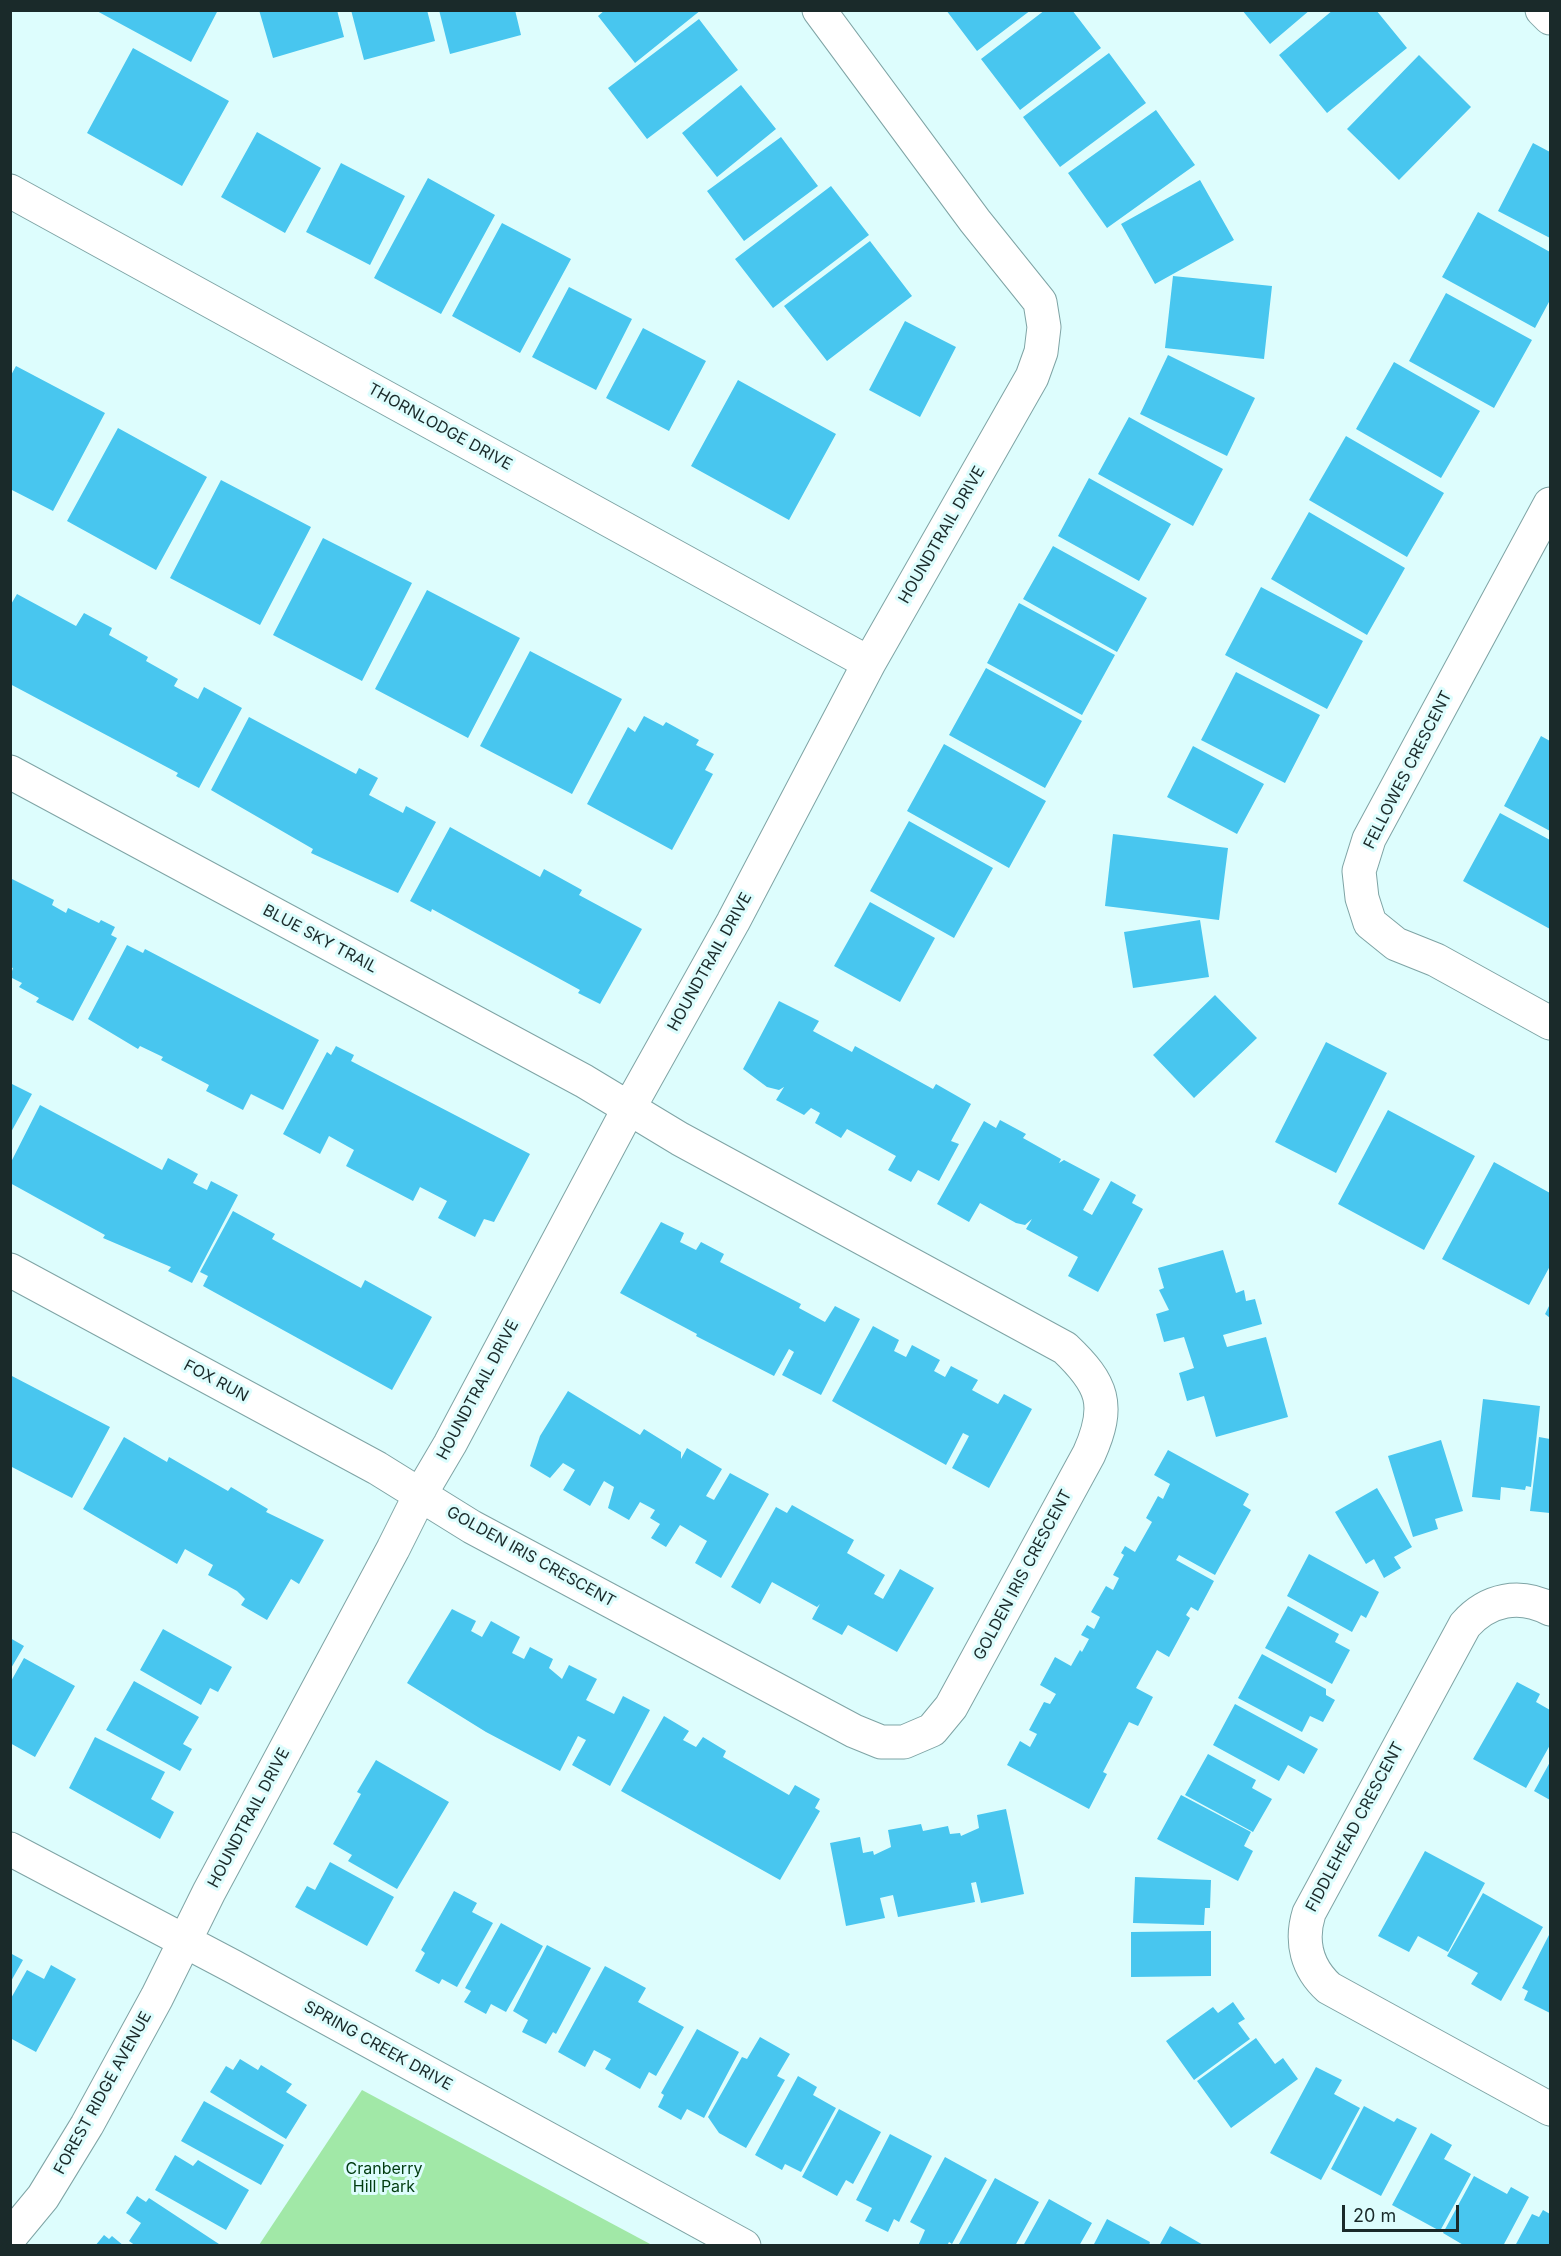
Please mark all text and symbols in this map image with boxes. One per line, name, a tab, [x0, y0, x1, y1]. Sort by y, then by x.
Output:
street label: THORNLODGE DRIVE	[364, 379, 516, 475]
street label: HOUNDTRAIL DRIVE	[895, 463, 989, 607]
street label: FELLOWES CRESCENT	[1360, 688, 1456, 852]
street label: HOUNDTRAIL DRIVE	[664, 889, 756, 1035]
street label: BLUE SKY TRAIL	[259, 901, 381, 977]
street label: HOUNDTRAIL DRIVE	[433, 1317, 523, 1463]
street label: FOX RUN	[180, 1356, 252, 1406]
street label: GOLDEN IRIS CRESCENT	[970, 1487, 1076, 1663]
street label: GOLDEN IRIS CRESCENT	[443, 1503, 619, 1611]
street label: FIDDLEHEAD CRESCENT	[1302, 1739, 1408, 1915]
street label: HOUNDTRAIL DRIVE	[204, 1745, 294, 1891]
street label: SPRING CREEK DRIVE	[300, 1997, 456, 2095]
street label: FOREST RIDGE AVENUE	[50, 2008, 156, 2178]
park label: Cranberry Hill Park	[346, 2159, 422, 2197]
scale bar	[1345, 2193, 1462, 2231]
text: 20 m	[1353, 2205, 1396, 2226]

